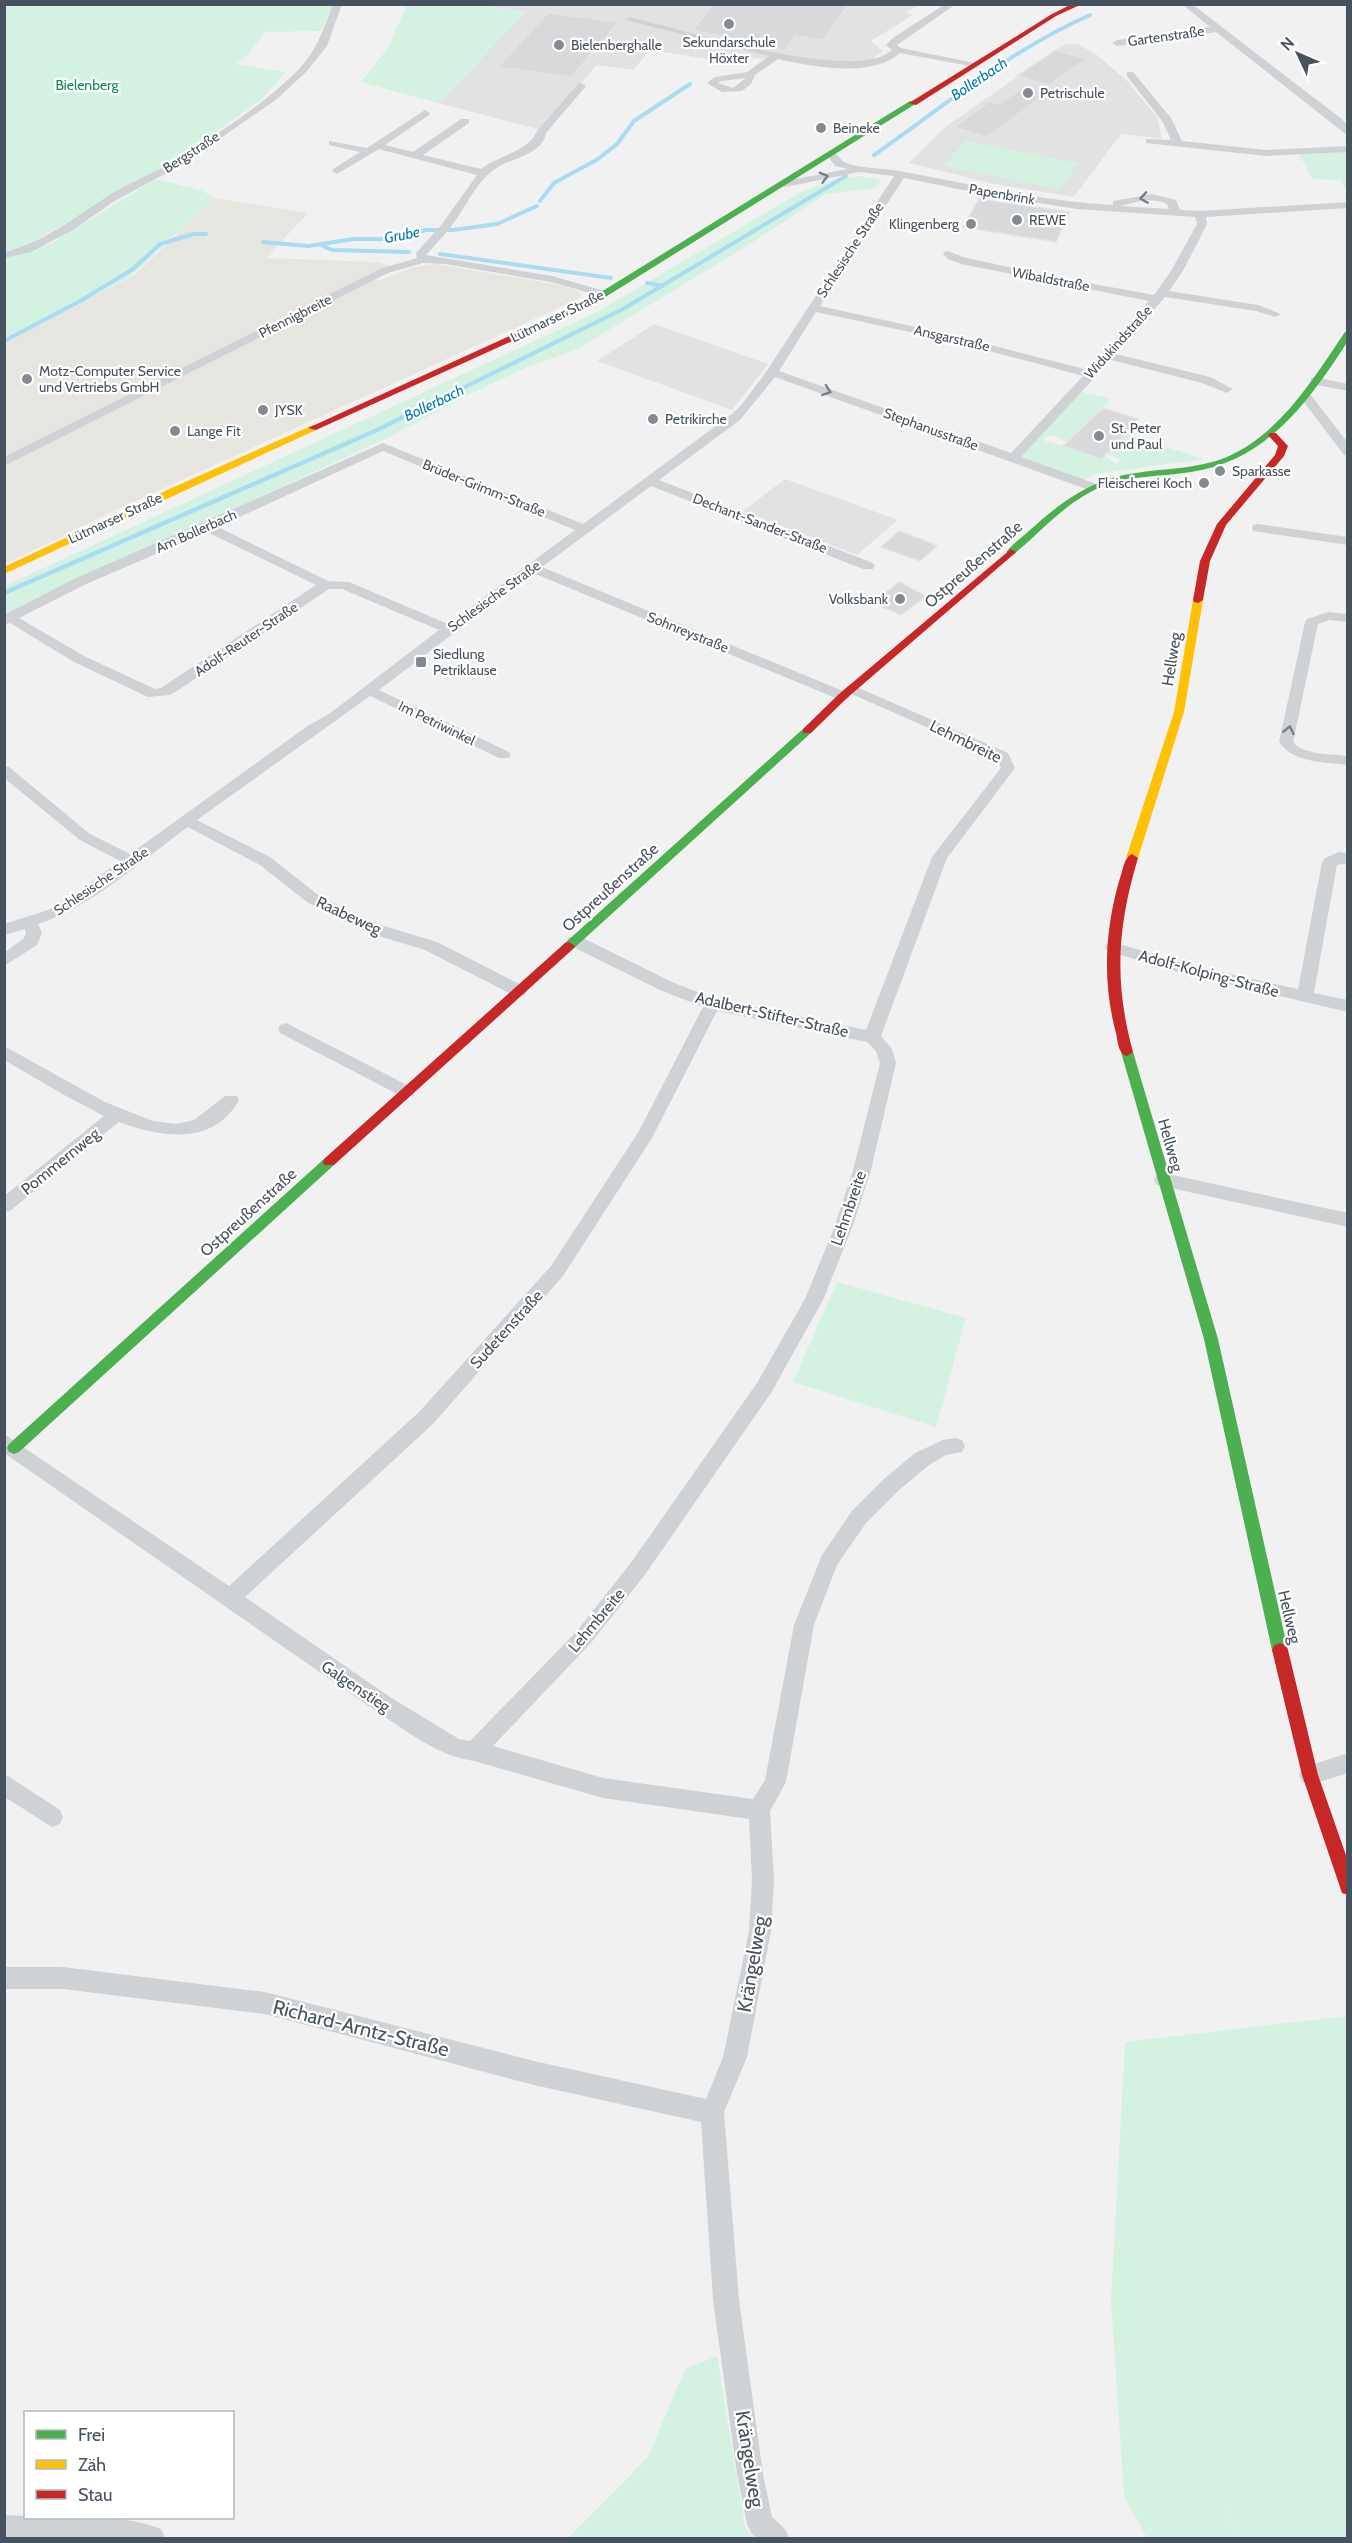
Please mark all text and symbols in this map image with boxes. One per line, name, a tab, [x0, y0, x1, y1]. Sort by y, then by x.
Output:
marker: Sekundarschule Höxter	[722, 17, 736, 31]
street label: Gartenstraße	[1127, 22, 1205, 50]
north arrow	[1268, 24, 1328, 84]
place label: Sekundarschule Höxter	[682, 33, 776, 67]
text: N	[1277, 33, 1298, 55]
place label: Bielenberghalle	[571, 36, 662, 54]
marker: Bielenberghalle	[552, 38, 566, 52]
water label: Bollerbach	[947, 54, 1011, 104]
park label: Bielenberg	[56, 76, 119, 94]
place label: Petrischule	[1040, 84, 1105, 102]
marker: Petrischule	[1021, 86, 1035, 100]
place label: Beineke	[833, 119, 880, 137]
marker: Beineke	[814, 121, 828, 135]
street label: Bergstraße	[159, 127, 223, 177]
one-way arrow	[819, 171, 829, 184]
street label: Papenbrink	[968, 179, 1037, 209]
one-way arrow	[1139, 191, 1148, 203]
street label: Schlesische Straße	[812, 199, 888, 301]
place label: REWE	[1029, 211, 1066, 229]
marker: REWE	[1010, 213, 1024, 227]
place label: Klingenberg	[889, 215, 960, 233]
marker: Klingenberg	[964, 217, 978, 231]
water label: Grube	[383, 223, 421, 247]
street label: Wibaldstraße	[1011, 263, 1091, 295]
street label: Lütmarser Straße	[507, 286, 607, 346]
street label: Pfennigbreite	[256, 290, 334, 342]
street label: Widukindstraße	[1080, 301, 1156, 383]
street label: Ansgarstraße	[912, 321, 992, 355]
place label: Motz-Computer Service und Vertriebs GmbH	[39, 362, 181, 396]
marker: Motz-Computer Service und Vertriebs GmbH	[20, 372, 34, 386]
water label: Bollerbach	[401, 381, 467, 425]
one-way arrow	[821, 384, 832, 397]
place label: JYSK	[274, 401, 303, 419]
marker: JYSK	[256, 403, 270, 417]
street label: Stephanusstraße	[881, 404, 981, 454]
place label: Petrikirche	[665, 410, 727, 428]
marker: Petrikirche	[646, 412, 660, 426]
place label: St. Peter und Paul	[1111, 419, 1163, 453]
place label: Lange Fit	[187, 422, 241, 440]
marker: Lange Fit	[168, 424, 182, 438]
marker: St. Peter und Paul	[1092, 429, 1106, 443]
street label: Brüder-Grimm-Straße	[420, 455, 548, 521]
place label: Sparkasse	[1232, 462, 1291, 480]
marker: Sparkasse	[1213, 464, 1227, 478]
place label: Fleischerei Koch	[1098, 474, 1192, 492]
marker: Fleischerei Koch	[1197, 476, 1211, 490]
street label: Lütmarser Straße	[65, 488, 165, 548]
street label: Dechant-Sander-Straße	[690, 489, 830, 557]
street label: Am Bollerbach	[153, 505, 239, 557]
street label: Ostpreußenstraße	[921, 517, 1026, 612]
street label: Schlesische Straße	[444, 556, 544, 636]
place label: Volksbank	[829, 590, 889, 608]
marker: Volksbank	[893, 592, 907, 606]
street label: Adolf-Reuter-Straße	[191, 598, 301, 680]
street label: Sohnreystraße	[645, 607, 731, 657]
street label: Hellweg	[1158, 630, 1185, 687]
place label: Siedlung Petriklause	[433, 645, 497, 679]
marker: Siedlung Petriklause	[414, 655, 428, 669]
street label: Im Petriwinkel	[396, 697, 479, 750]
street label: Lehmbreite	[927, 716, 1005, 767]
one-way arrow	[1281, 725, 1294, 735]
street label: Ostpreußenstraße	[558, 839, 662, 936]
street label: Schlesische Straße	[50, 843, 152, 919]
street label: Raabeweg	[313, 892, 385, 939]
street label: Adolf-Kolping-Straße	[1137, 946, 1281, 1001]
street label: Adalbert-Stifter-Straße	[693, 988, 850, 1041]
street label: Hellweg	[1154, 1116, 1187, 1175]
street label: Pommernweg	[17, 1123, 104, 1199]
street label: Ostpreußenstraße	[196, 1164, 300, 1261]
street label: Lehmbreite	[827, 1168, 870, 1248]
street label: Sudetenstraße	[466, 1286, 547, 1373]
street label: Lehmbreite	[564, 1584, 629, 1656]
street label: Hellweg	[1274, 1588, 1305, 1647]
street label: Galgenstieg	[318, 1656, 395, 1717]
street label: Krängelweg	[732, 1913, 772, 2014]
street label: Richard-Arntz-Straße	[270, 1995, 452, 2061]
street label: Krängelweg	[731, 2409, 770, 2510]
legend	[24, 2411, 234, 2519]
text: Frei	[78, 2424, 105, 2446]
text: Zäh	[78, 2454, 106, 2476]
text: Stau	[78, 2484, 112, 2506]

